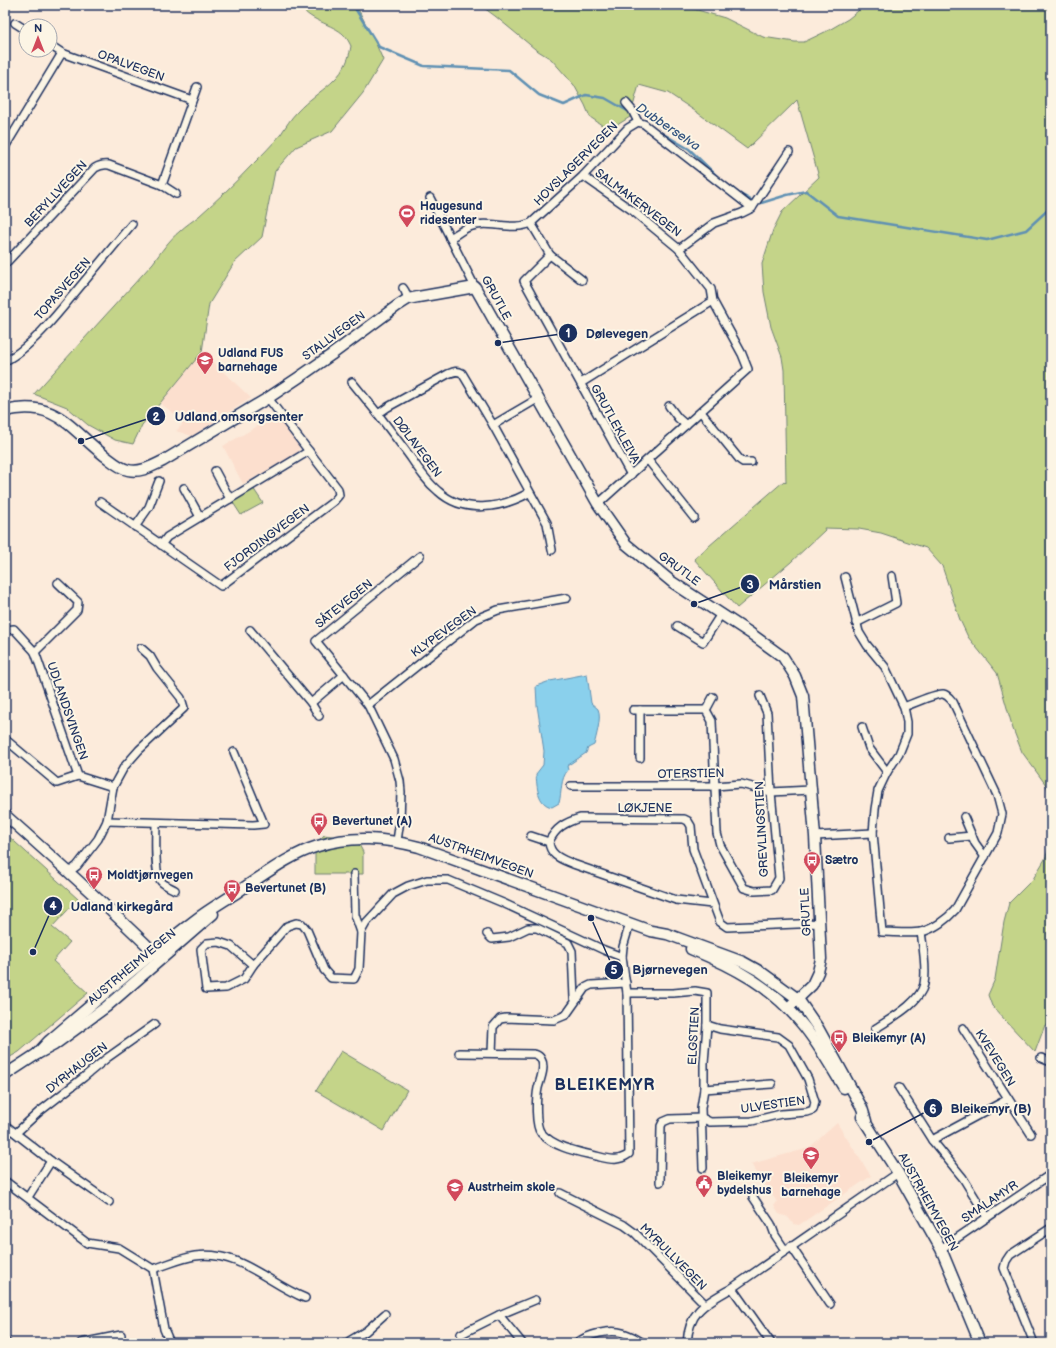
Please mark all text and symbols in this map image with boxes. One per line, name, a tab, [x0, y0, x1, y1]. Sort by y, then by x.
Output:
north arrow	[18, 18, 58, 58]
text: N	[34, 22, 42, 35]
street label: OPALVEGEN	[95, 47, 167, 85]
water label: Dubberselva	[633, 100, 703, 154]
street label: HOVSLAGERVEGEN	[531, 119, 621, 209]
street label: BERYLLVEGEN	[21, 158, 91, 230]
street label: SALMAKERVEGEN	[592, 166, 684, 240]
place label: Haugesund ridesenter	[420, 199, 483, 228]
sports icon: Haugesund ridesenter	[397, 203, 417, 228]
street label: TOPASVEGEN	[32, 255, 94, 323]
street label: GRUTLE	[478, 273, 514, 323]
street label: STALLVEGEN	[300, 308, 368, 364]
callout: Dølevegen	[558, 321, 657, 346]
text: 1	[565, 326, 571, 341]
text: Dølevegen	[586, 326, 648, 342]
place label: Udland FUS barnehage	[218, 346, 283, 375]
school or university icon: Udland FUS barnehage	[195, 350, 215, 375]
street label: GRUTLEKLEIVA	[587, 382, 643, 467]
callout: Udland omsorgsenter	[146, 404, 311, 429]
text: Udland omsorgsenter	[175, 409, 304, 425]
text: 2	[152, 410, 160, 425]
street label: DØLAVEGEN	[389, 414, 445, 480]
street label: FJORDINGVEGEN	[221, 501, 313, 575]
street label: GRUTLE	[655, 549, 703, 589]
callout: Mårstien	[740, 572, 829, 597]
street label: SÅTEVEGEN	[312, 575, 376, 632]
text: Mårstien	[769, 577, 821, 593]
text: 3	[746, 578, 754, 593]
street label: KLYPEVEGEN	[408, 603, 480, 661]
street label: UDLANDSVINGEN	[43, 660, 91, 762]
street label: OTERSTIEN	[657, 766, 725, 782]
street label: GREVLINGSTIEN	[752, 780, 772, 878]
street label: LØKJENE	[617, 801, 673, 816]
bus stop icon: Bevertunet (A)	[309, 811, 329, 836]
place label: Bevertunet (A)	[332, 814, 412, 829]
street label: AUSTRHEIMVEGEN	[427, 830, 535, 882]
bus stop icon: Sætro	[802, 850, 822, 875]
place label: Sætro	[825, 853, 859, 868]
bus stop icon: Moldtjørnvegen	[84, 865, 104, 890]
place label: Moldtjørnvegen	[107, 868, 193, 883]
bus stop icon: Bevertunet (B)	[222, 878, 242, 903]
place label: Bevertunet (B)	[245, 881, 326, 896]
street label: GRUTLE	[797, 887, 815, 937]
callout: Udland kirkegård	[43, 894, 181, 919]
text: 4	[49, 899, 57, 914]
text: Udland kirkegård	[71, 899, 173, 915]
street label: AUSTRHEIMVEGEN	[85, 926, 179, 1008]
callout: Bjørnevegen	[604, 957, 716, 982]
text: Bjørnevegen	[632, 962, 708, 978]
text: 5	[611, 963, 618, 978]
street label: ELGSTIEN	[685, 1006, 703, 1066]
street label: KVEVEGEN	[972, 1027, 1018, 1089]
bus stop icon: Bleikemyr (A)	[829, 1028, 849, 1053]
place label: Bleikemyr (A)	[852, 1031, 926, 1046]
street label: DYRHAUGEN	[43, 1039, 111, 1097]
district label: BLEIKEMYR	[555, 1076, 655, 1095]
street label: ULVESTIEN	[740, 1093, 806, 1117]
callout: Bleikemyr (B)	[923, 1096, 1040, 1121]
text: Bleikemyr (B)	[950, 1101, 1032, 1117]
text: 6	[929, 1102, 937, 1117]
school or university icon: Bleikemyr barnehage	[801, 1145, 821, 1170]
street label: AUSTRHEIMVEGEN	[895, 1150, 961, 1254]
place label: Bleikemyr bydelshus	[717, 1169, 772, 1198]
place label: Bleikemyr barnehage	[781, 1171, 841, 1200]
public building icon: Bleikemyr bydelshus	[694, 1173, 714, 1198]
school or university icon: Austrheim skole	[445, 1177, 465, 1202]
street label: SMALAMYR	[959, 1177, 1022, 1226]
place label: Austrheim skole	[467, 1180, 555, 1195]
street label: MYRULLVEGEN	[636, 1220, 710, 1294]

